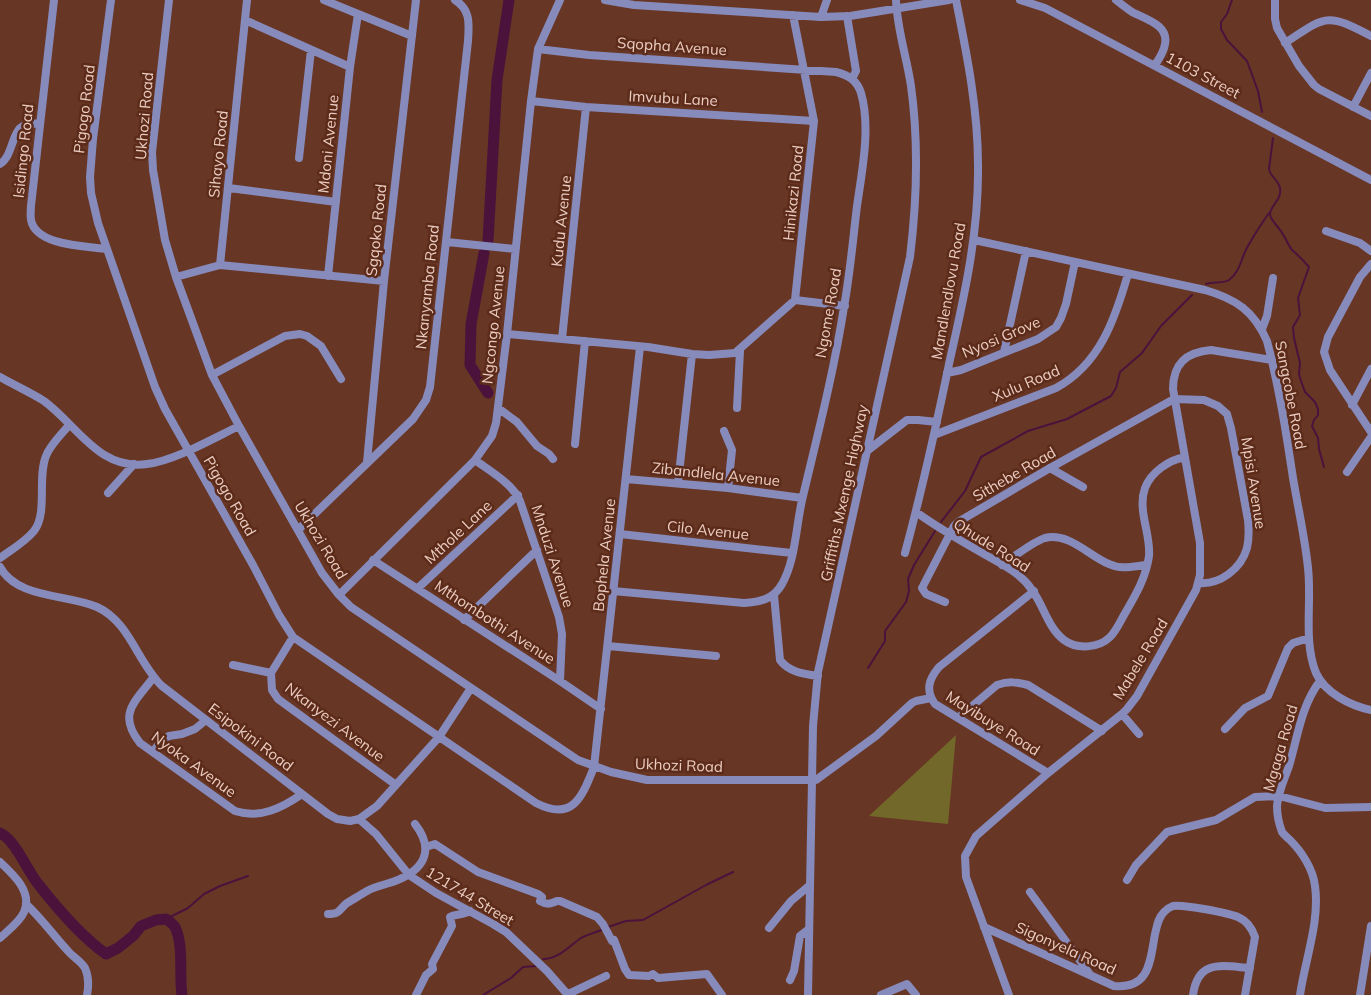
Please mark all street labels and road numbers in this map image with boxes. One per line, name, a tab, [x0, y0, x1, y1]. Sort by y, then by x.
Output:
street label: Sqopha Avenue	[617, 33, 727, 59]
street label: 1103 Street	[1163, 48, 1243, 102]
street label: Pigogo Road	[69, 64, 99, 154]
street label: Ukhozi Road	[131, 71, 157, 161]
street label: Imvubu Lane	[628, 86, 718, 110]
street label: Mdoni Avenue	[313, 94, 343, 194]
street label: Isidingo Road	[9, 103, 37, 199]
street label: Sihayo Road	[204, 109, 232, 199]
street label: Hinikazi Road	[779, 144, 807, 242]
street label: Kudu Avenue	[547, 174, 575, 268]
street label: Sgqoko Road	[362, 183, 390, 277]
street label: Mandlendlovu Road	[927, 221, 969, 361]
street label: Nkanyamba Road	[411, 224, 443, 350]
street label: Ngcongo Avenue	[477, 265, 509, 385]
street label: Ngome Road	[811, 267, 845, 359]
street label: Nyosi Grove	[959, 312, 1043, 362]
street label: Sangcobe Road	[1271, 339, 1311, 451]
street label: Xulu Road	[989, 360, 1063, 406]
street label: Griffiths Mxenge Highway	[816, 403, 872, 583]
street label: Mpisi Avenue	[1237, 436, 1271, 530]
street label: Sithebe Road	[969, 443, 1059, 505]
street label: Pigogo Road	[199, 453, 261, 539]
street label: Zibandlela Avenue	[651, 458, 781, 490]
street label: Mthole Lane	[420, 496, 496, 568]
street label: Ukhozi Road	[290, 497, 352, 583]
street label: Bophela Avenue	[589, 498, 619, 612]
street label: Mnduzi Avenue	[527, 502, 579, 610]
street label: Qhude Road	[950, 514, 1034, 576]
street label: Cilo Avenue	[666, 516, 750, 544]
street label: Mthombothi Avenue	[431, 576, 559, 668]
street label: Mabele Road	[1108, 615, 1172, 703]
street label: Nkanyezi Avenue	[281, 678, 389, 766]
street label: Mayibuye Road	[942, 686, 1044, 760]
street label: Esipokini Road	[205, 699, 297, 775]
street label: Mgaga Road	[1259, 702, 1301, 794]
street label: Nyoka Avenue	[148, 727, 240, 801]
street label: Ukhozi Road	[635, 754, 723, 776]
street label: 121744 Street	[423, 862, 517, 930]
street label: Sigonyela Road	[1013, 917, 1119, 979]

